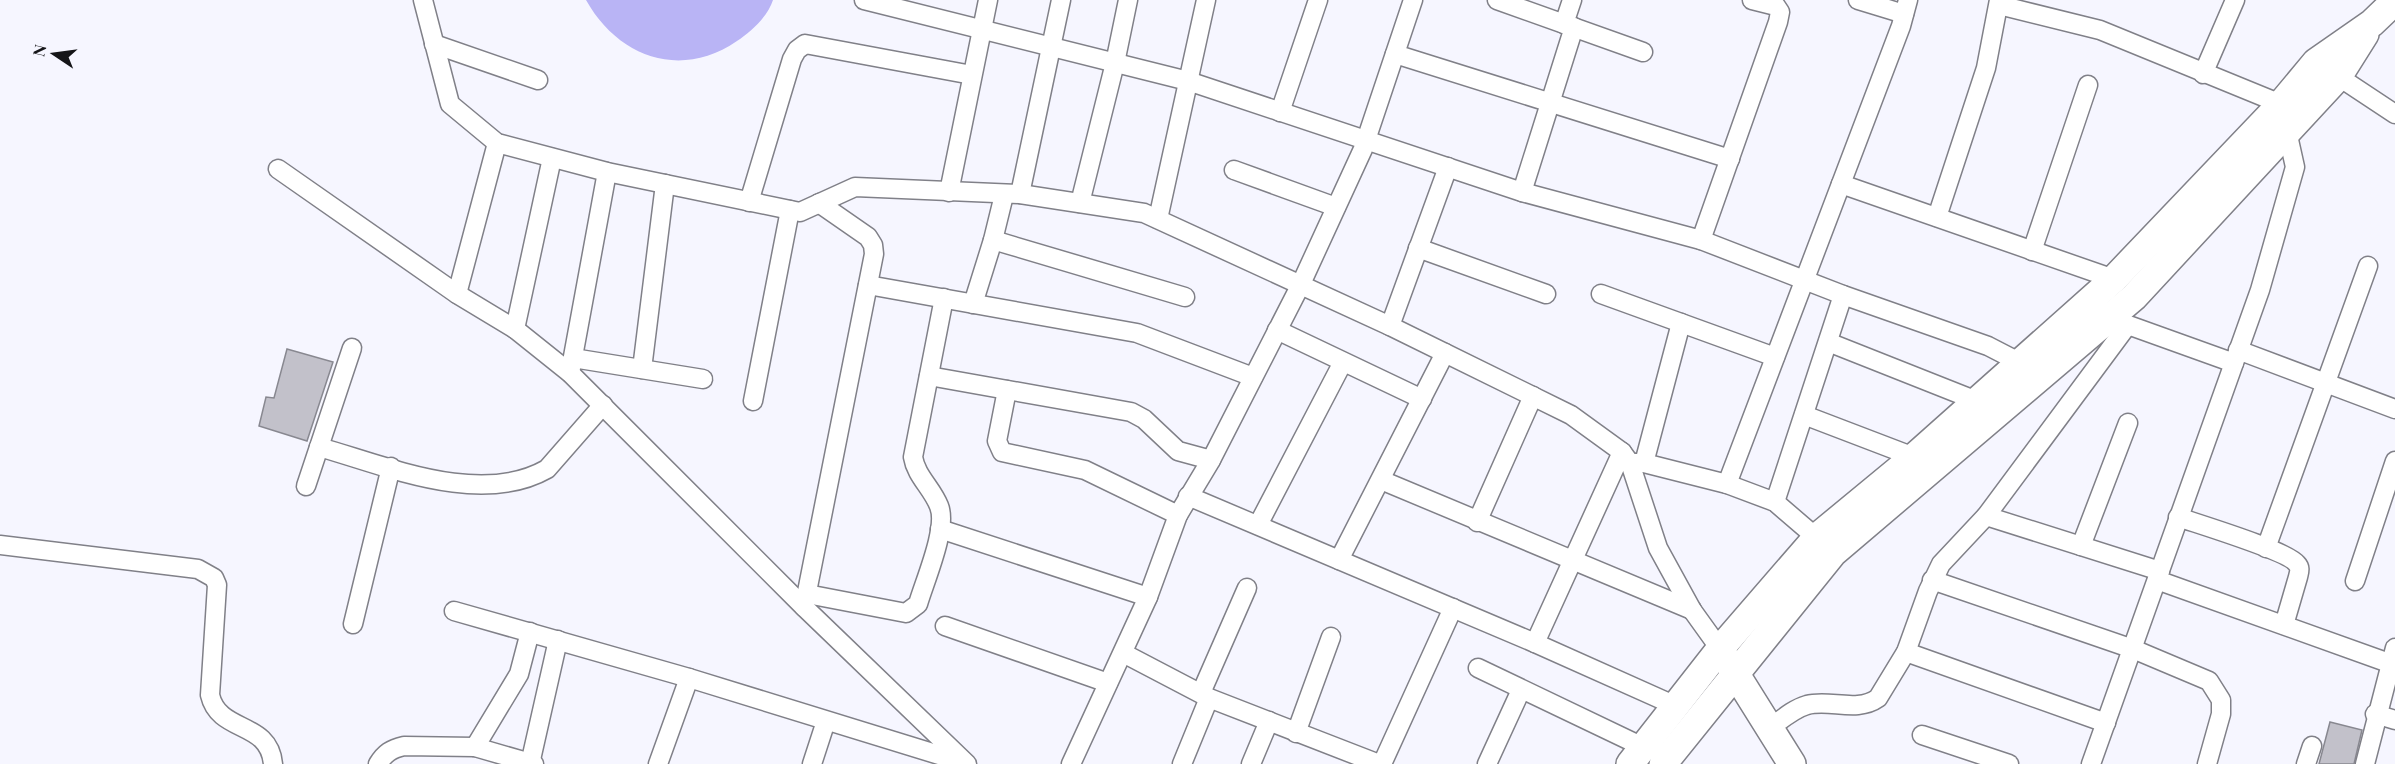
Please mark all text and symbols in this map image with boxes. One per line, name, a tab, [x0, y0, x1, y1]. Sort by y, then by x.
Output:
north arrow	[24, 24, 84, 84]
text: N	[27, 42, 51, 59]

